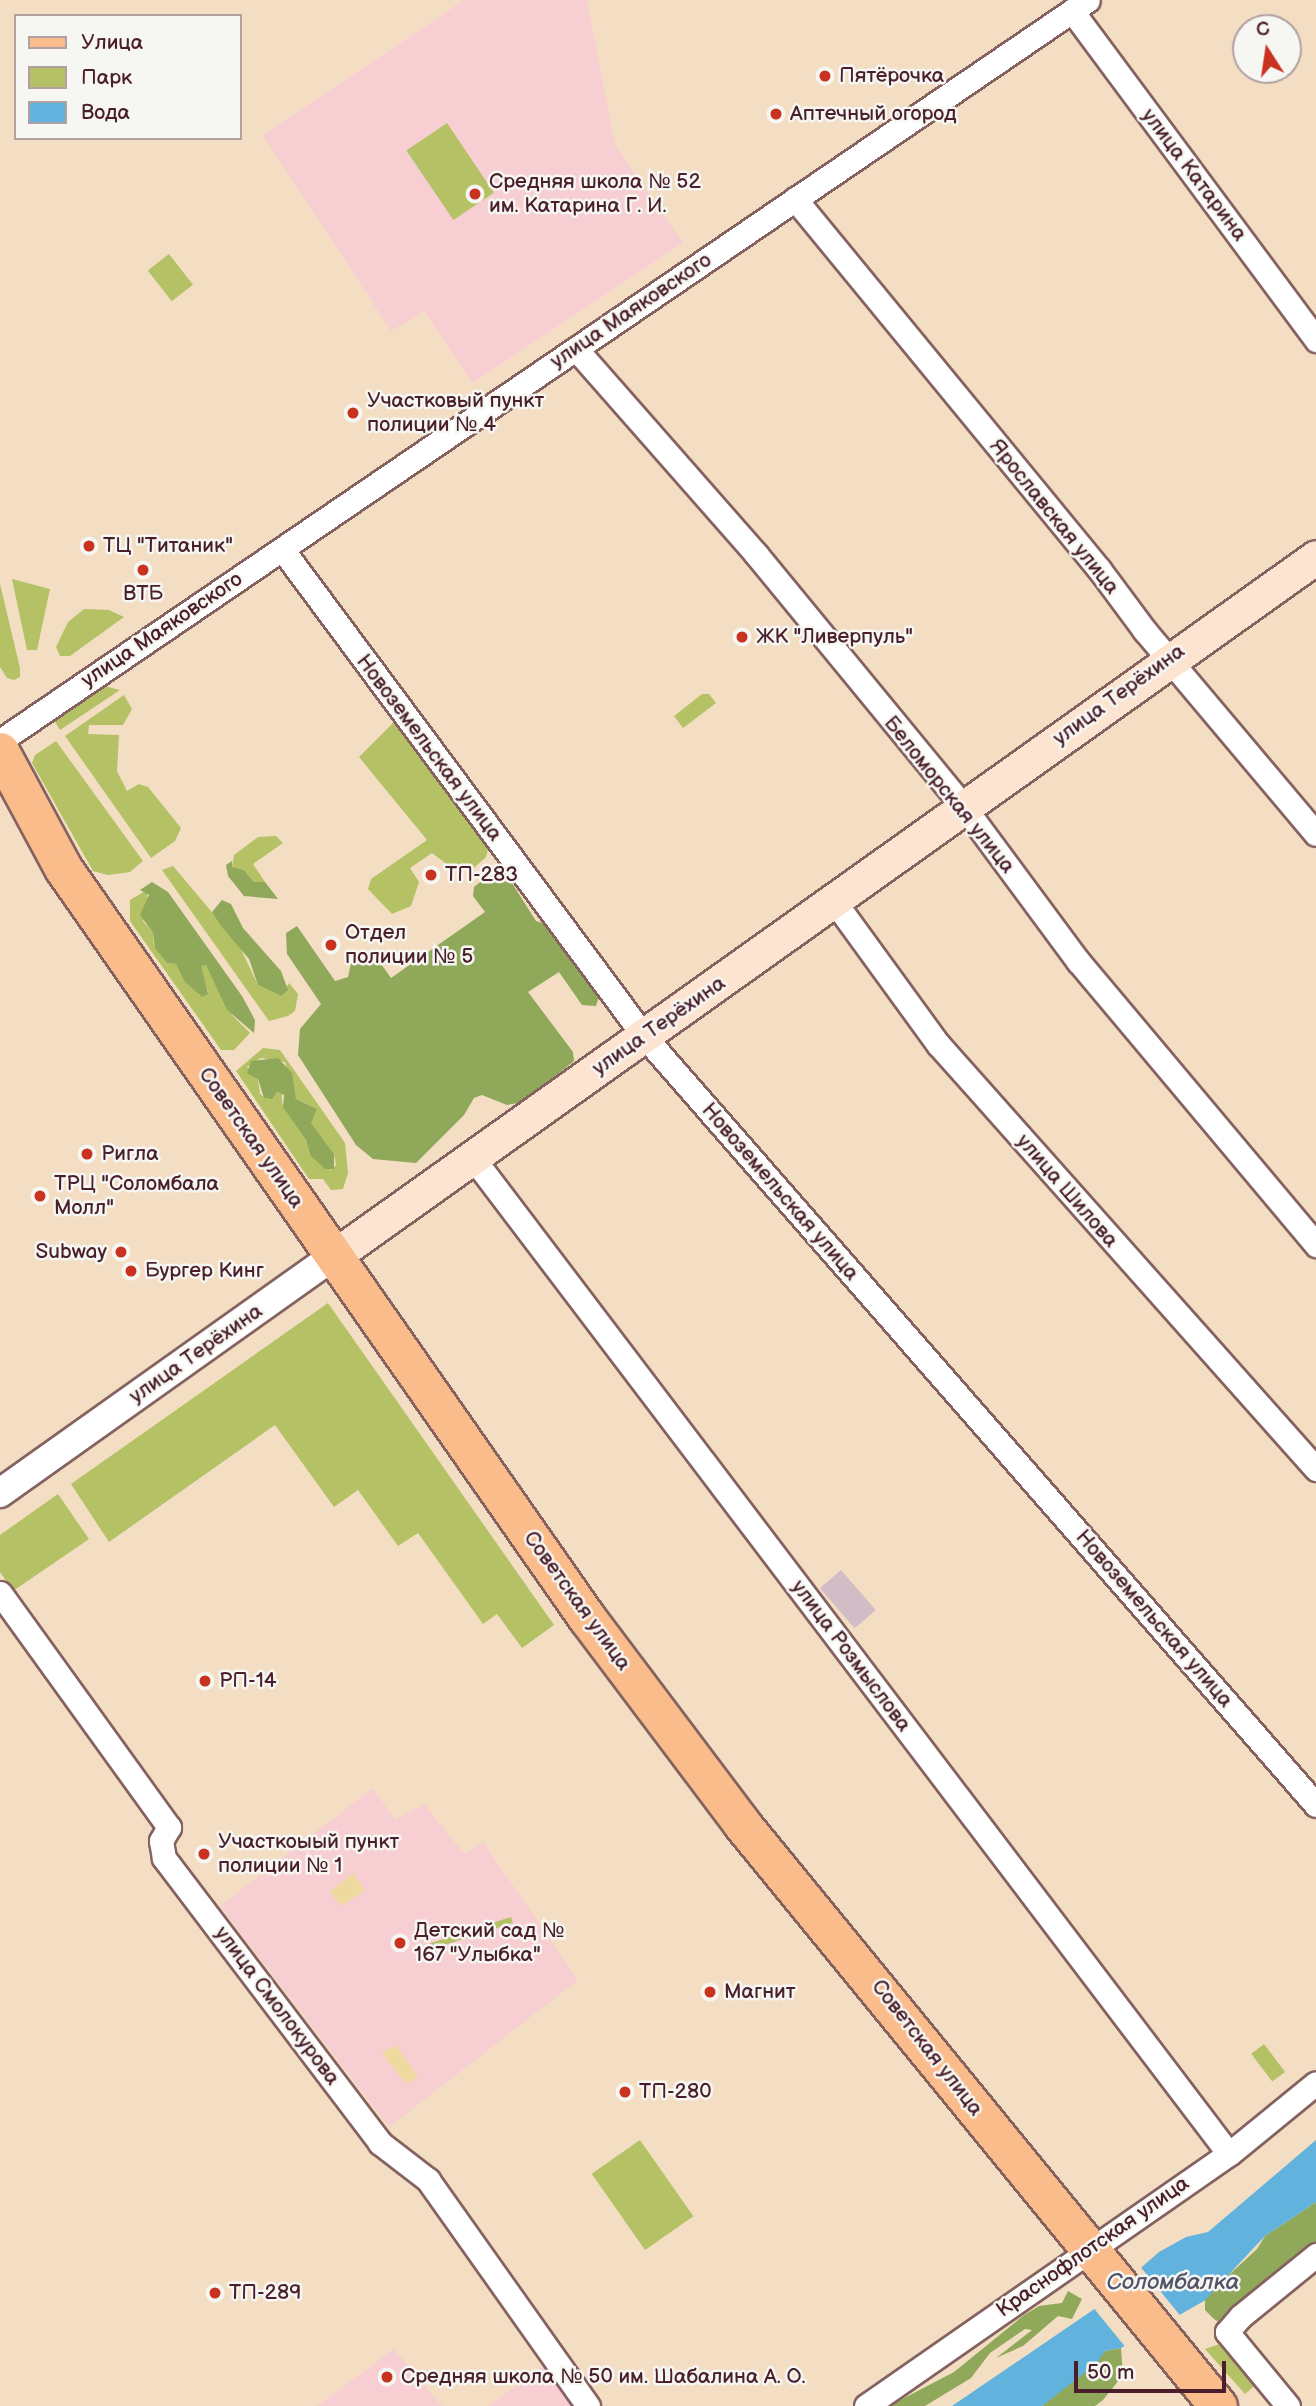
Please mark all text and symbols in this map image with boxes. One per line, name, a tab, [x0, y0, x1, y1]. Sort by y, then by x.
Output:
legend	[14, 14, 242, 140]
north arrow	[1232, 14, 1302, 84]
text: С	[1254, 17, 1272, 43]
text: Улица	[81, 30, 143, 55]
place label: Пятёрочка	[839, 63, 944, 89]
text: Парк	[81, 65, 132, 90]
marker: Пятёрочка	[817, 68, 833, 84]
text: Вода	[81, 100, 130, 125]
place label: Аптечный огород	[790, 101, 956, 127]
street label: улица Катарина	[1136, 104, 1252, 246]
marker: Аптечный огород	[768, 106, 784, 122]
place label: Средняя школа № 52 им. Катарина Г. И.	[489, 169, 701, 219]
marker: Средняя школа № 52 им. Катарина Г. И.	[467, 186, 483, 202]
street label: улица Маяковского	[546, 248, 716, 374]
place label: Участковый пункт полиции № 4	[367, 388, 544, 438]
marker: Участковый пункт полиции № 4	[345, 405, 361, 421]
street label: Ярославская улица	[984, 434, 1124, 600]
place label: ТЦ "Титаник"	[103, 533, 233, 559]
marker: ТЦ "Титаник"	[81, 538, 97, 554]
marker: ВТБ	[135, 562, 151, 578]
street label: улица Маяковского	[77, 567, 247, 693]
place label: ВТБ	[123, 581, 163, 607]
place label: ЖК "Ливерпуль"	[756, 624, 913, 650]
marker: ЖК "Ливерпуль"	[734, 629, 750, 645]
street label: улица Терёхина	[1048, 639, 1190, 751]
street label: Новоземельская улица	[351, 650, 507, 846]
street label: Беломорская улица	[878, 711, 1020, 879]
place label: ТП-283	[445, 862, 518, 888]
marker: ТП-283	[423, 867, 439, 883]
place label: Отдел полиции № 5	[345, 920, 473, 970]
marker: Отдел полиции № 5	[323, 937, 339, 953]
street label: улица Терёхина	[588, 971, 730, 1081]
street label: Советская улица	[193, 1063, 309, 1213]
street label: Новоземельская улица	[696, 1098, 864, 1286]
street label: улица Шилова	[1011, 1129, 1123, 1253]
place label: Ригла	[101, 1141, 159, 1167]
marker: Ригла	[79, 1146, 95, 1162]
place label: ТРЦ "Соломбала Молл"	[54, 1171, 219, 1221]
marker: ТРЦ "Соломбала Молл"	[32, 1188, 48, 1204]
place label: Subway	[36, 1239, 107, 1265]
marker: Subway	[113, 1244, 129, 1260]
place label: Бургер Кинг	[145, 1258, 264, 1284]
marker: Бургер Кинг	[123, 1263, 139, 1279]
street label: улица Терёхина	[125, 1299, 267, 1409]
street label: Новоземельская улица	[1070, 1525, 1238, 1713]
street label: Советская улица	[518, 1526, 636, 1676]
street label: улица Розмыслова	[786, 1575, 916, 1737]
place label: РП-14	[219, 1668, 277, 1694]
marker: РП-14	[197, 1673, 213, 1689]
place label: Участкоыый пункт полиции № 1	[218, 1829, 399, 1879]
marker: Участкоыый пункт полиции № 1	[196, 1846, 212, 1862]
place label: Детский сад № 167 "Улыбка"	[414, 1918, 564, 1968]
street label: улица Смолокурова	[209, 1922, 345, 2090]
marker: Детский сад № 167 "Улыбка"	[392, 1935, 408, 1951]
street label: Советская улица	[866, 1975, 988, 2121]
place label: Магнит	[724, 1979, 796, 2005]
marker: Магнит	[702, 1984, 718, 2000]
place label: ТП-280	[639, 2079, 712, 2105]
marker: ТП-280	[617, 2084, 633, 2100]
street label: Краснофлотская улица	[992, 2171, 1194, 2323]
water label: Соломбалка	[1107, 2268, 1239, 2296]
place label: ТП-289	[229, 2280, 301, 2306]
marker: ТП-289	[207, 2285, 223, 2301]
scale bar	[1078, 2346, 1230, 2390]
text: 50 m	[1087, 2360, 1134, 2385]
place label: Средняя школа № 50 им. Шабалина А. О.	[401, 2364, 806, 2390]
marker: Средняя школа № 50 им. Шабалина А. О.	[379, 2369, 395, 2385]

